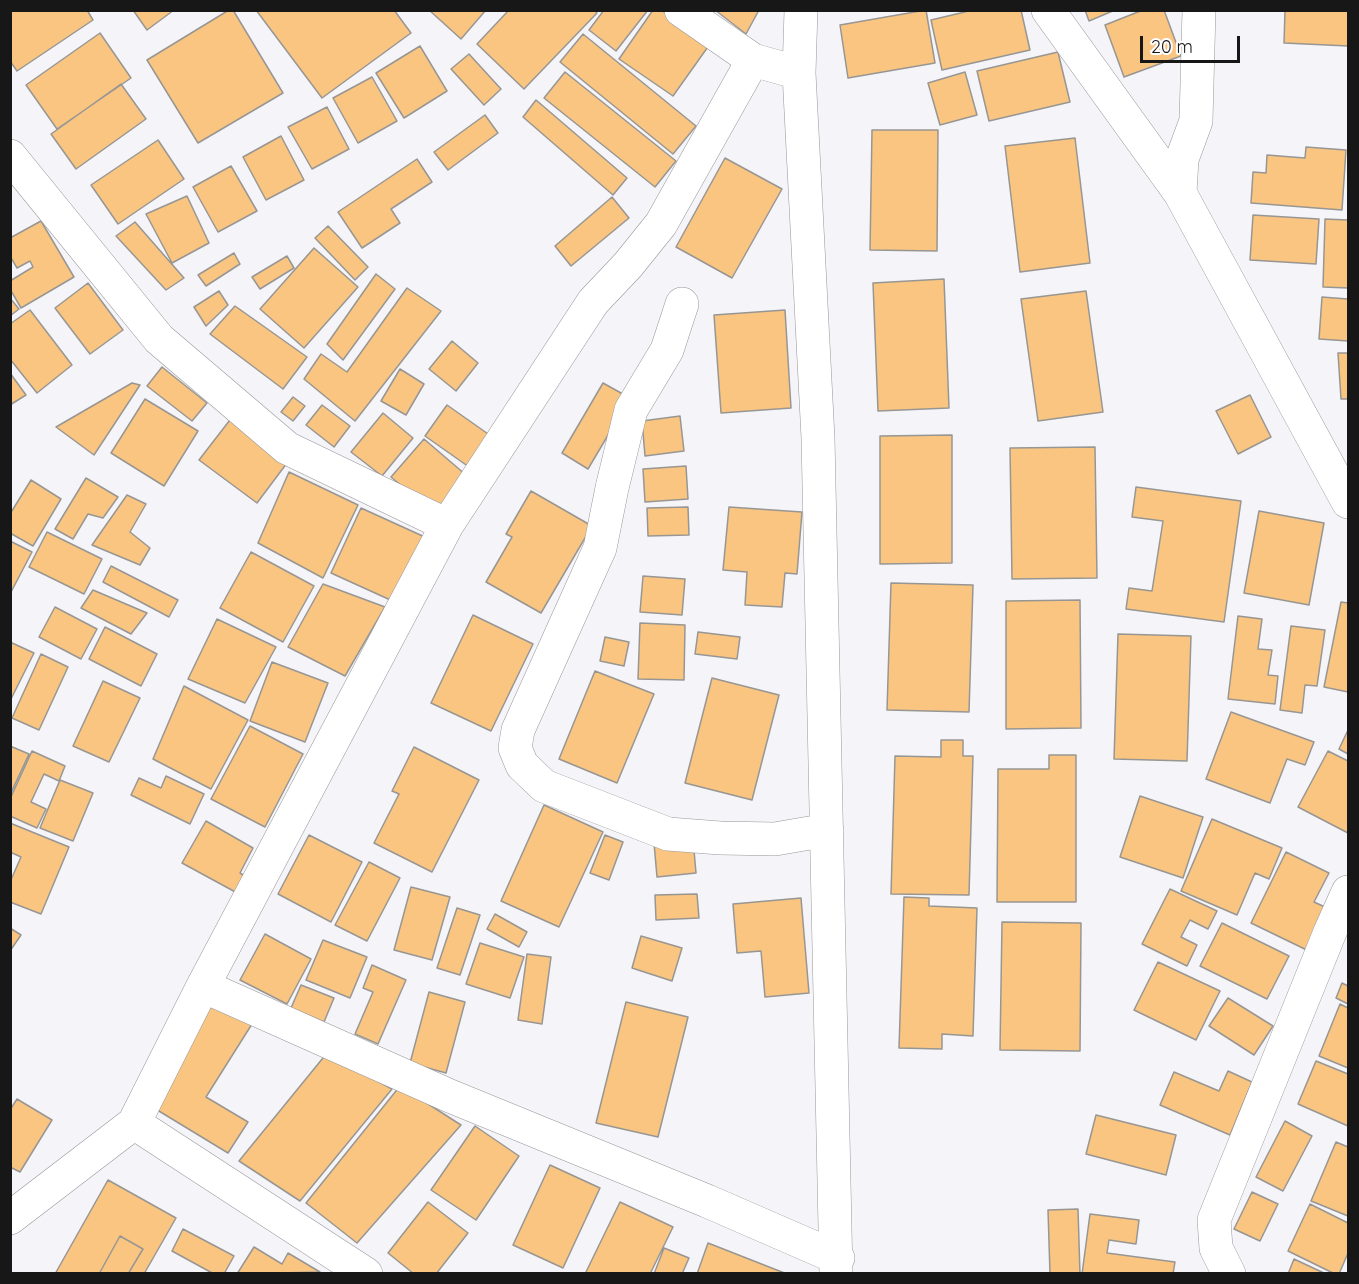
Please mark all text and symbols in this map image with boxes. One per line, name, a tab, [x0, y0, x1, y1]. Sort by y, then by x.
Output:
scale bar	[1143, 24, 1244, 62]
text: 20 m	[1151, 35, 1193, 58]

